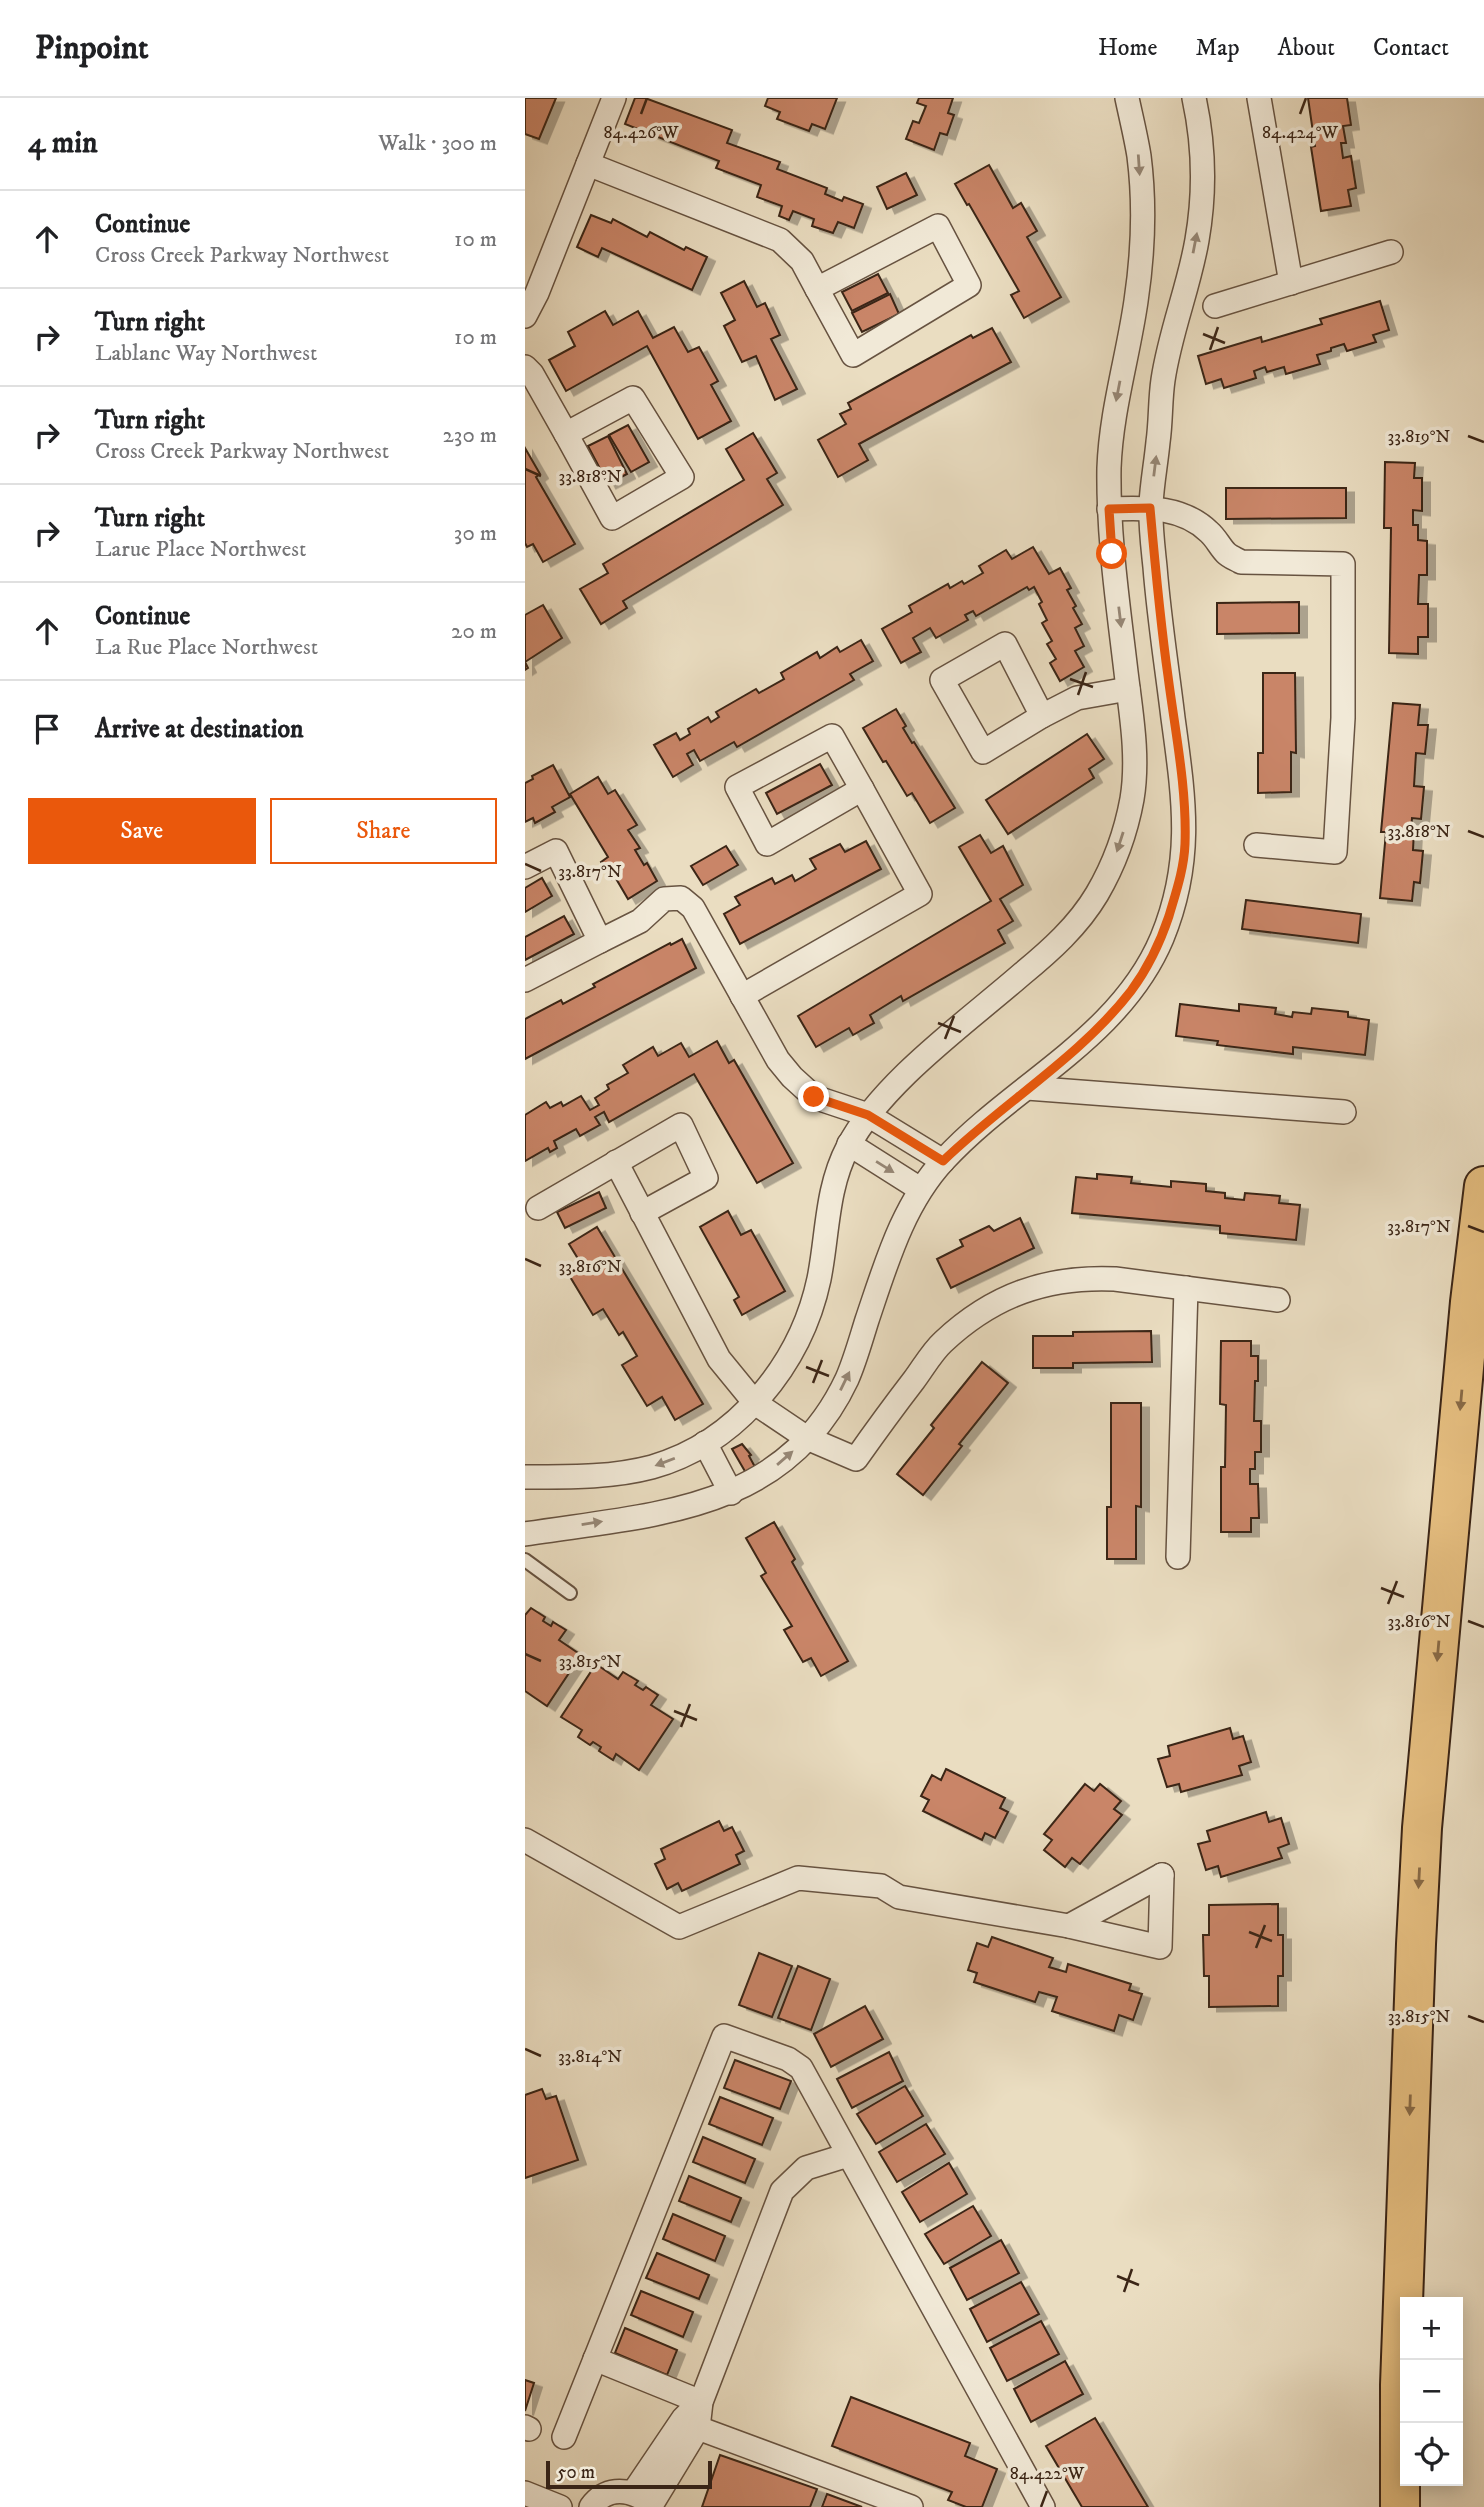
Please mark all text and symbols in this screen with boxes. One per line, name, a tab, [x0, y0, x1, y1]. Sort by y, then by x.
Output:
text: Pinpoint	[35, 28, 149, 69]
text: Home	[1098, 33, 1157, 63]
text: Map	[1195, 33, 1240, 63]
text: About	[1278, 33, 1335, 63]
text: Contact	[1373, 33, 1449, 63]
text: 84.426°W	[603, 122, 679, 144]
text: 84.424°W	[1262, 122, 1339, 144]
text: 4 min	[28, 125, 98, 162]
text: Walk · 300 m	[378, 129, 497, 158]
one-way arrow	[1134, 154, 1145, 176]
text: Continue	[95, 208, 190, 241]
icon: ahead	[28, 220, 66, 258]
text: 10 m	[454, 225, 497, 254]
one-way arrow	[1190, 232, 1201, 254]
text: Cross Creek Parkway Northwest	[95, 241, 389, 270]
text: Turn right	[95, 306, 205, 339]
icon: right	[28, 318, 66, 356]
text: 10 m	[454, 323, 497, 352]
text: Lablanc Way Northwest	[95, 339, 317, 368]
one-way arrow	[1113, 380, 1124, 402]
text: Turn right	[95, 404, 205, 437]
icon: right	[28, 416, 66, 454]
text: 230 m	[443, 421, 497, 450]
text: 33.819°N	[1388, 426, 1451, 448]
text: Cross Creek Parkway Northwest	[95, 437, 389, 466]
one-way arrow	[1150, 455, 1161, 477]
text: 33.818°N	[559, 466, 622, 488]
text: Turn right	[95, 502, 205, 535]
icon: right	[28, 514, 66, 552]
text: 30 m	[454, 519, 497, 548]
text: Larue Place Northwest	[95, 535, 306, 564]
route start	[1096, 538, 1127, 569]
text: Continue	[95, 600, 190, 633]
one-way arrow	[1114, 606, 1125, 628]
icon: ahead	[28, 612, 66, 650]
text: 20 m	[451, 617, 497, 646]
text: La Rue Place Northwest	[95, 633, 318, 662]
icon: arrive	[28, 710, 66, 748]
text: Arrive at destination	[95, 713, 304, 746]
button: Save	[28, 798, 256, 864]
button: Share	[270, 798, 497, 864]
text: 33.818°N	[1388, 821, 1451, 843]
one-way arrow	[1114, 831, 1125, 852]
text: 33.817°N	[558, 861, 622, 883]
route end	[798, 1081, 829, 1112]
one-way arrow	[875, 1160, 894, 1173]
text: 33.817°N	[1387, 1216, 1451, 1238]
text: 33.816°N	[558, 1256, 622, 1278]
one-way arrow	[839, 1371, 850, 1391]
one-way arrow	[1455, 1390, 1466, 1412]
one-way arrow	[776, 1450, 794, 1466]
one-way arrow	[654, 1456, 675, 1467]
one-way arrow	[582, 1517, 604, 1528]
text: 33.816°N	[1387, 1611, 1451, 1633]
one-way arrow	[1432, 1641, 1443, 1663]
text: 33.815°N	[559, 1651, 622, 1673]
one-way arrow	[1414, 1867, 1425, 1889]
text: 33.815°N	[1388, 2006, 1451, 2028]
text: 33.814°N	[558, 2046, 622, 2068]
one-way arrow	[1405, 2095, 1416, 2117]
map controls	[1400, 2297, 1463, 2486]
button: +	[1400, 2297, 1463, 2360]
button: −	[1400, 2360, 1463, 2423]
button: locate	[1400, 2423, 1463, 2486]
scale bar	[546, 2458, 712, 2490]
text: 50 m	[557, 2461, 595, 2484]
text: 84.422°W	[1010, 2463, 1085, 2485]

